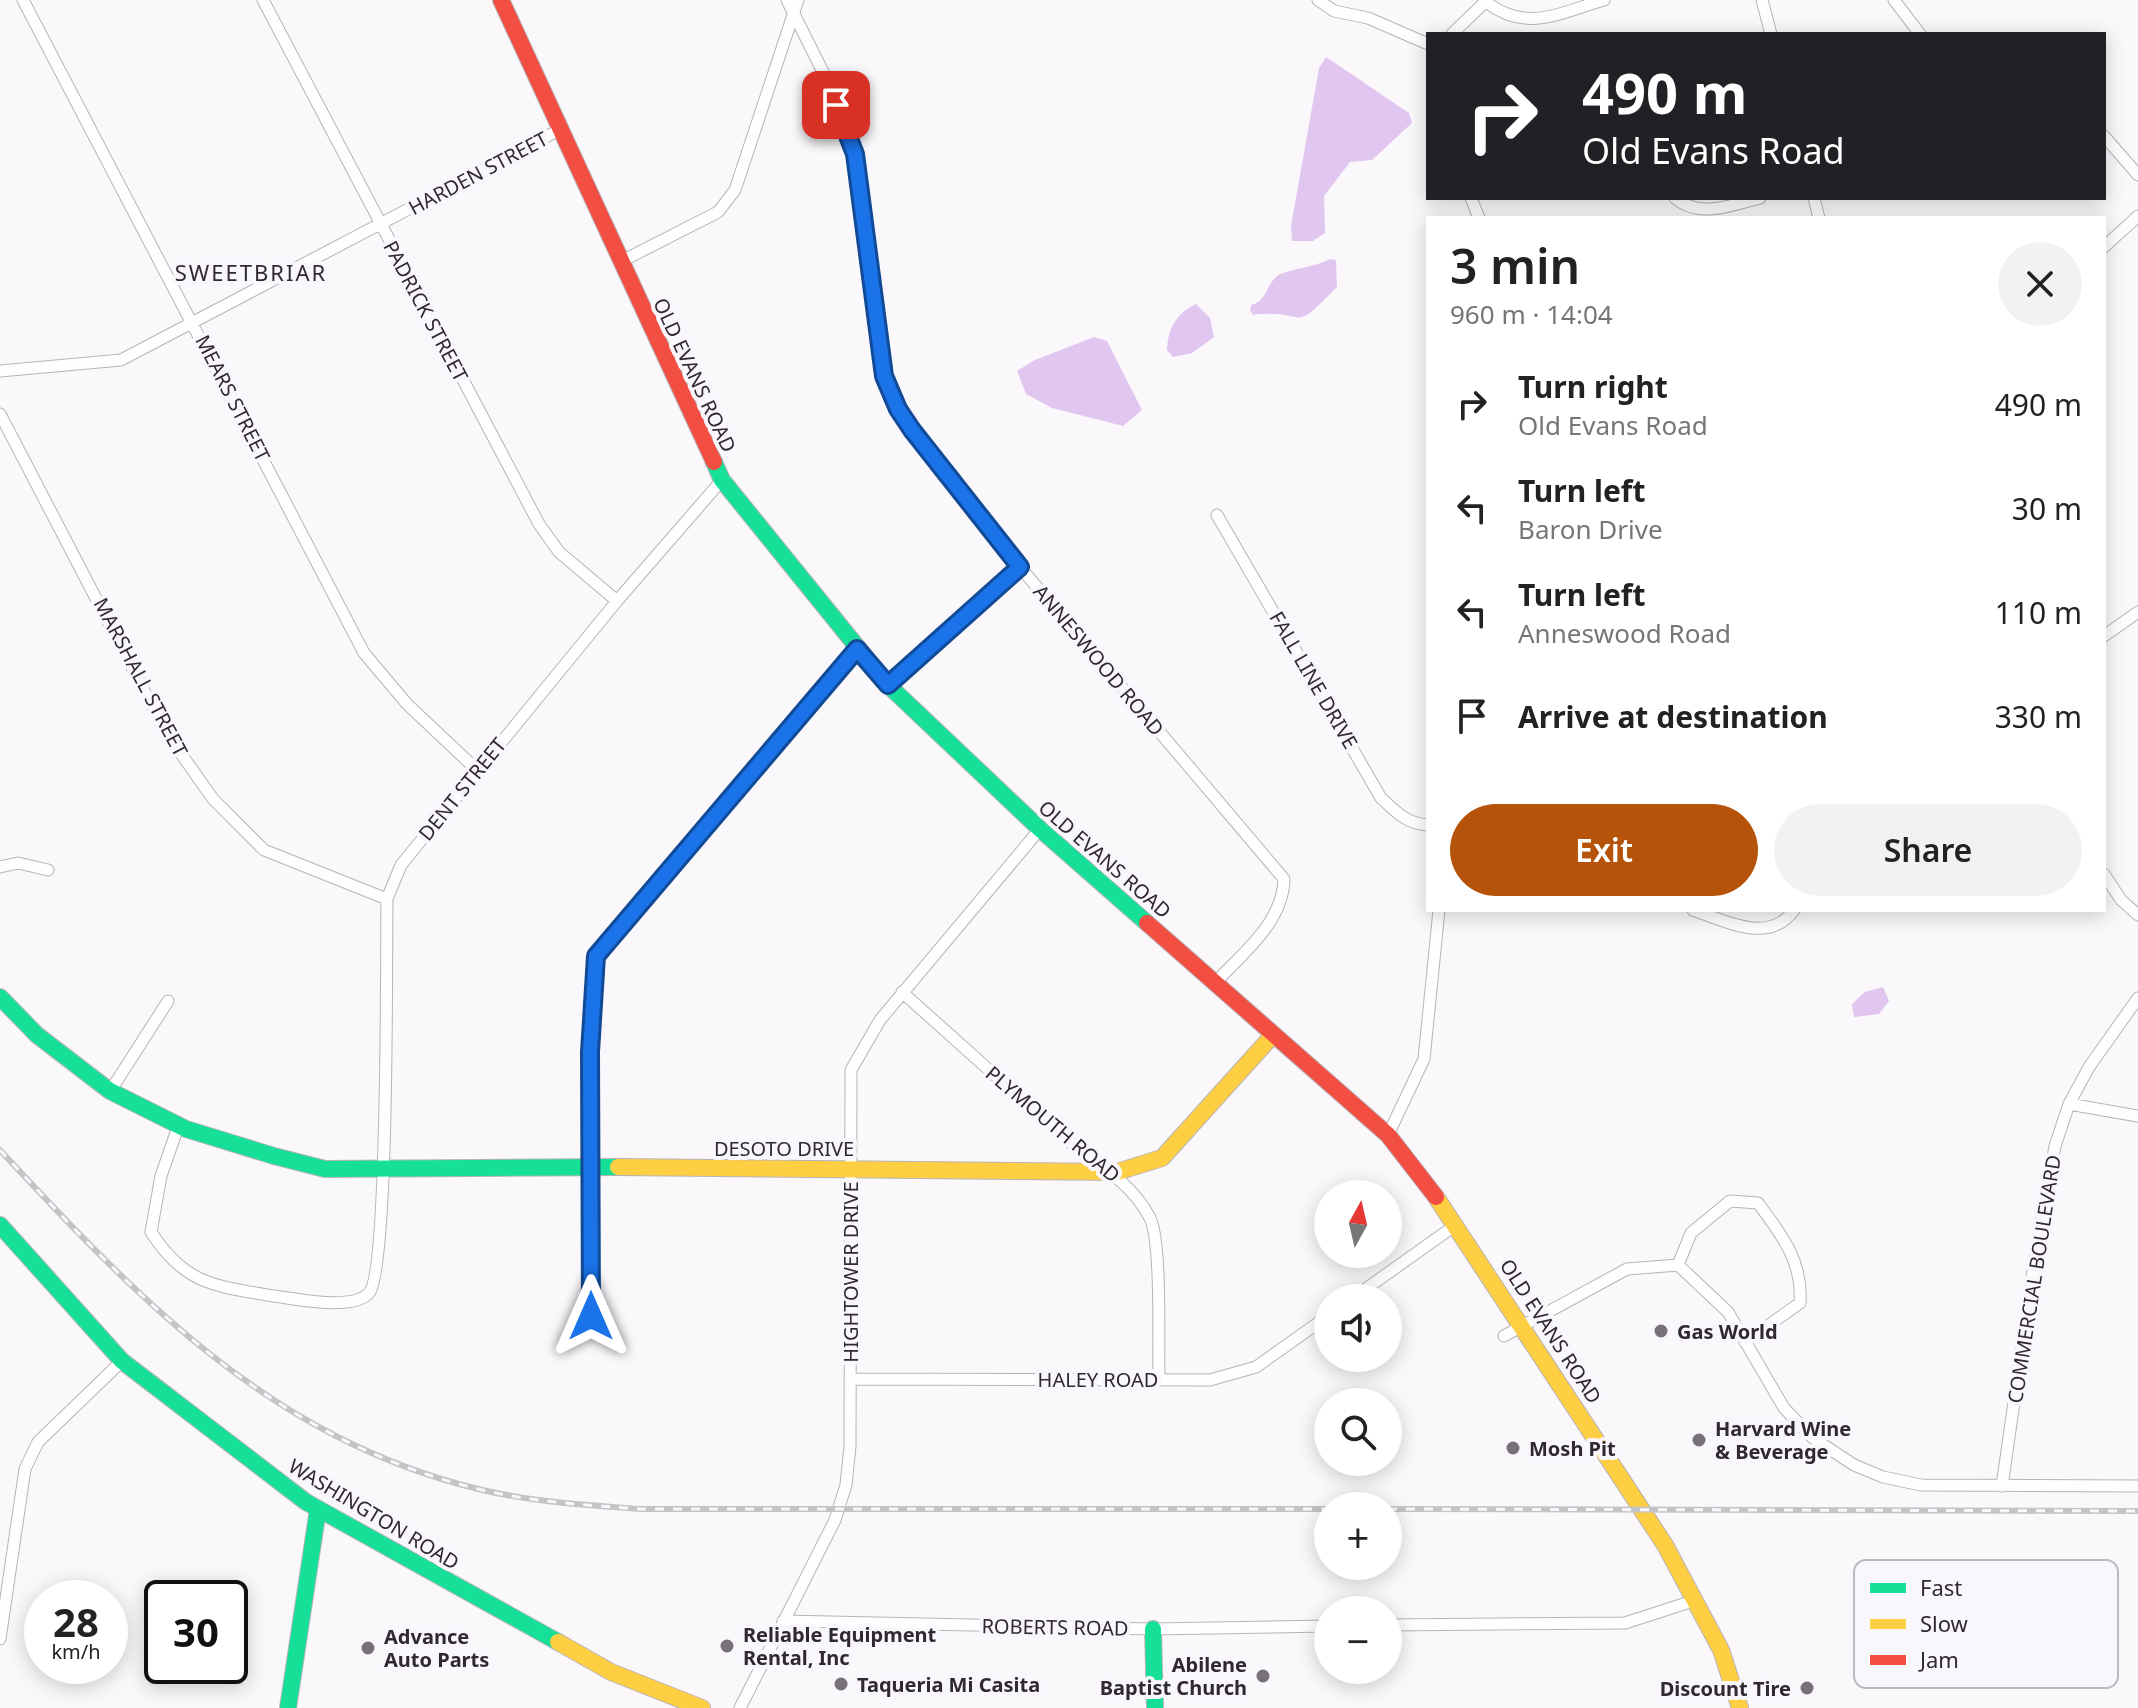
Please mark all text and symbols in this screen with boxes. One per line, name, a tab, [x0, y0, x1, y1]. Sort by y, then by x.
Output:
text: 490 m	[1582, 54, 1747, 130]
icon: right	[1450, 64, 1554, 168]
pin	[802, 71, 870, 139]
icon: arrive	[814, 83, 858, 127]
street label: HARDEN STREET	[404, 125, 552, 221]
text: Old Evans Road	[1582, 126, 1845, 175]
text: 3 min	[1450, 233, 1580, 298]
street label: PADRICK STREET	[378, 236, 474, 386]
button: close	[1998, 242, 2082, 326]
district label: SWEETBRIAR	[175, 257, 327, 287]
street label: OLD EVANS ROAD	[647, 293, 743, 457]
text: 960 m · 14:04	[1450, 296, 1613, 332]
street label: MEARS STREET	[190, 330, 276, 466]
text: Turn right	[1518, 366, 1668, 407]
icon: right	[1450, 382, 1494, 426]
text: 490 m	[1995, 384, 2082, 425]
text: Old Evans Road	[1518, 407, 1708, 443]
text: Turn left	[1518, 470, 1646, 511]
icon: left	[1450, 486, 1494, 530]
text: 30 m	[2012, 488, 2082, 529]
text: Baron Drive	[1518, 511, 1663, 547]
text: Turn left	[1518, 574, 1646, 615]
street label: ANNESWOOD ROAD	[1028, 579, 1170, 741]
icon: left	[1450, 590, 1494, 634]
text: 110 m	[1995, 592, 2082, 633]
street label: MARSHALL STREET	[88, 593, 194, 761]
street label: FALL LINE DRIVE	[1264, 606, 1364, 754]
text: Anneswood Road	[1518, 615, 1731, 651]
icon: arrive	[1450, 694, 1494, 738]
text: Arrive at destination	[1518, 696, 1828, 737]
text: 330 m	[1995, 696, 2082, 737]
street label: DENT STREET	[412, 732, 512, 846]
street label: OLD EVANS ROAD	[1033, 794, 1177, 924]
button: Exit	[1450, 804, 1758, 896]
button: Share	[1774, 804, 2082, 896]
street label: PLYMOUTH ROAD	[980, 1060, 1126, 1188]
street label: DESOTO DRIVE	[714, 1135, 854, 1162]
street label: COMMERCIAL BOULEVARD	[2001, 1153, 2067, 1405]
north arrow	[1314, 1180, 1402, 1268]
map controls	[1314, 1180, 1402, 1684]
street label: HIGHTOWER DRIVE	[837, 1181, 864, 1363]
street label: OLD EVANS ROAD	[1494, 1253, 1608, 1409]
position arrow	[549, 1274, 633, 1358]
button: sound	[1314, 1284, 1402, 1372]
place label: Gas World	[1677, 1318, 1778, 1345]
marker: Gas World	[1652, 1322, 1670, 1340]
street label: HALEY ROAD	[1038, 1366, 1158, 1393]
button: search	[1314, 1388, 1402, 1476]
place label: Harvard Wine & Beverage	[1715, 1415, 1851, 1465]
marker: Harvard Wine & Beverage	[1690, 1431, 1708, 1449]
place label: Mosh Pit	[1529, 1435, 1616, 1462]
marker: Mosh Pit	[1504, 1439, 1522, 1457]
street label: WASHINGTON ROAD	[284, 1452, 464, 1576]
button: +	[1314, 1492, 1402, 1580]
legend	[1854, 1560, 2118, 1688]
text: Fast	[1920, 1572, 1962, 1602]
speed limit sign: 30	[144, 1580, 248, 1684]
text: 28	[53, 1594, 99, 1649]
button: −	[1314, 1596, 1402, 1684]
text: Slow	[1920, 1608, 1969, 1638]
street label: ROBERTS ROAD	[981, 1612, 1129, 1642]
place label: Reliable Equipment Rental, Inc	[743, 1621, 937, 1671]
place label: Advance Auto Parts	[384, 1623, 489, 1673]
marker: Reliable Equipment Rental, Inc	[718, 1637, 736, 1655]
text: km/h	[51, 1638, 101, 1665]
marker: Advance Auto Parts	[359, 1639, 377, 1657]
text: Jam	[1918, 1644, 1959, 1674]
place label: Abilene Baptist Church	[1100, 1651, 1247, 1701]
marker: Abilene Baptist Church	[1254, 1667, 1272, 1685]
place label: Taqueria Mi Casita	[857, 1671, 1040, 1698]
marker: Taqueria Mi Casita	[832, 1675, 850, 1693]
place label: Discount Tire	[1660, 1675, 1791, 1702]
marker: Discount Tire	[1798, 1679, 1816, 1697]

